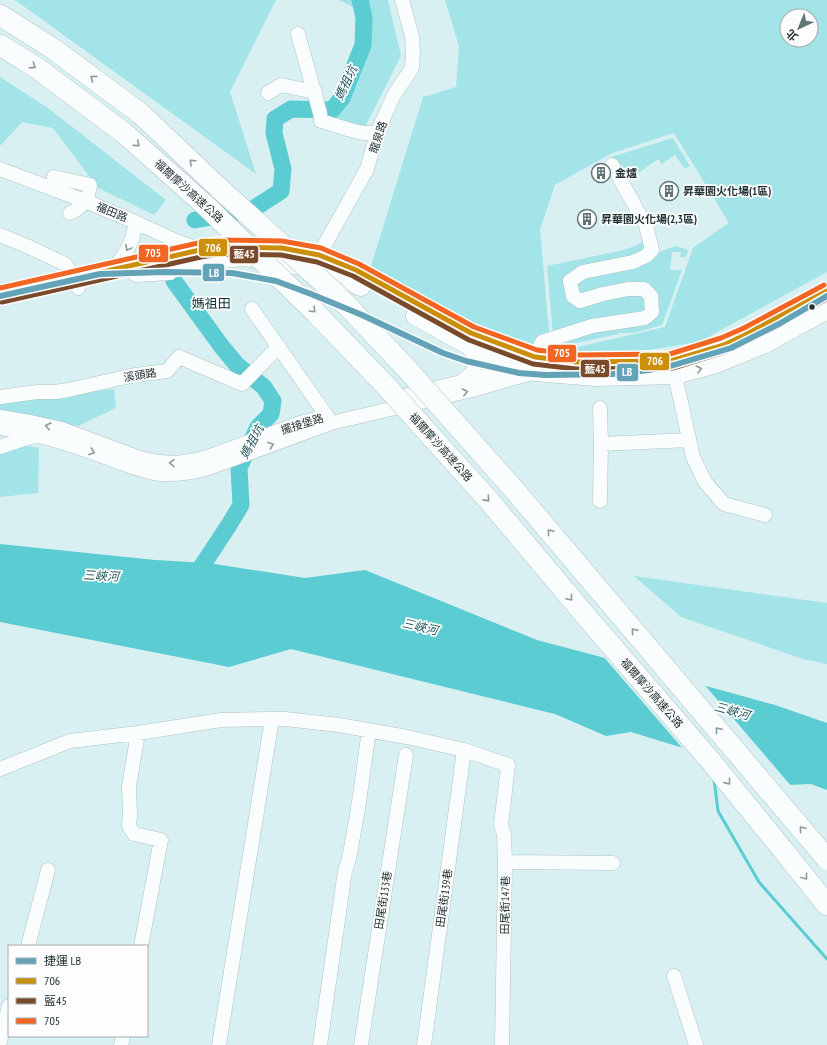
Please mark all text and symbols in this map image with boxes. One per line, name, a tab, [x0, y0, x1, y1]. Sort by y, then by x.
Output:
north arrow	[779, 8, 819, 48]
text: 北	[783, 26, 801, 44]
one-way arrow	[29, 61, 36, 69]
water label: 媽祖坑	[331, 61, 361, 102]
one-way arrow	[90, 75, 97, 83]
street label: 龍泉路	[366, 119, 390, 155]
one-way arrow	[132, 139, 140, 147]
street label: 福爾摩沙高速公路	[152, 156, 226, 226]
one-way arrow	[189, 159, 197, 167]
building icon: 金爐	[590, 162, 612, 184]
place label: 金爐	[615, 166, 637, 180]
building icon: 昇華園火化場(1區)	[658, 180, 680, 202]
place label: 昇華園火化場(1區)	[683, 184, 771, 198]
street label: 福田路	[94, 199, 130, 225]
building icon: 昇華園火化場(2,3區)	[576, 208, 598, 230]
place label: 昇華園火化場(2,3區)	[601, 212, 697, 226]
line badge: 706	[198, 238, 228, 257]
text: 706	[205, 241, 221, 255]
one-way arrow	[125, 243, 132, 251]
line badge: 705	[138, 244, 169, 263]
line badge: 藍45	[229, 245, 259, 264]
text: 705	[145, 246, 161, 260]
text: 藍45	[233, 247, 255, 261]
line badge: LB	[202, 263, 225, 282]
text: LB	[209, 266, 220, 280]
district label: 媽祖田	[191, 295, 231, 312]
unlabelled marker	[807, 302, 817, 312]
one-way arrow	[308, 305, 316, 313]
line badge: 705	[547, 344, 577, 363]
text: 705	[554, 346, 570, 360]
line badge: 706	[639, 352, 670, 371]
text: 706	[647, 354, 663, 368]
line badge: 藍45	[580, 359, 610, 378]
text: 藍45	[584, 362, 606, 376]
line badge: LB	[616, 363, 639, 382]
text: LB	[622, 365, 633, 379]
one-way arrow	[696, 365, 702, 373]
street label: 溪頭路	[123, 366, 157, 384]
one-way arrow	[461, 388, 468, 397]
street label: 福爾摩沙高速公路	[406, 410, 476, 484]
street label: 擺接堡路	[279, 411, 325, 437]
water label: 媽祖坑	[236, 421, 268, 461]
one-way arrow	[45, 422, 52, 431]
one-way arrow	[268, 441, 275, 449]
one-way arrow	[88, 447, 95, 456]
one-way arrow	[169, 459, 175, 467]
one-way arrow	[482, 494, 489, 501]
one-way arrow	[547, 529, 554, 536]
water label: 三峽河	[83, 567, 121, 584]
one-way arrow	[566, 593, 573, 601]
water label: 三峽河	[401, 615, 441, 638]
one-way arrow	[631, 628, 638, 635]
street label: 福爾摩沙高速公路	[618, 655, 686, 731]
water label: 三峽河	[713, 698, 753, 723]
one-way arrow	[715, 727, 722, 735]
one-way arrow	[723, 777, 730, 785]
one-way arrow	[799, 826, 806, 834]
street label: 田尾街139巷	[433, 868, 455, 928]
street label: 田尾街133巷	[371, 870, 395, 930]
one-way arrow	[801, 873, 808, 880]
street label: 田尾街147巷	[497, 875, 513, 935]
legend	[8, 945, 148, 1037]
text: 捷運 LB	[44, 953, 82, 968]
text: 706	[44, 973, 60, 988]
text: 藍45	[44, 993, 67, 1008]
text: 705	[44, 1013, 60, 1028]

